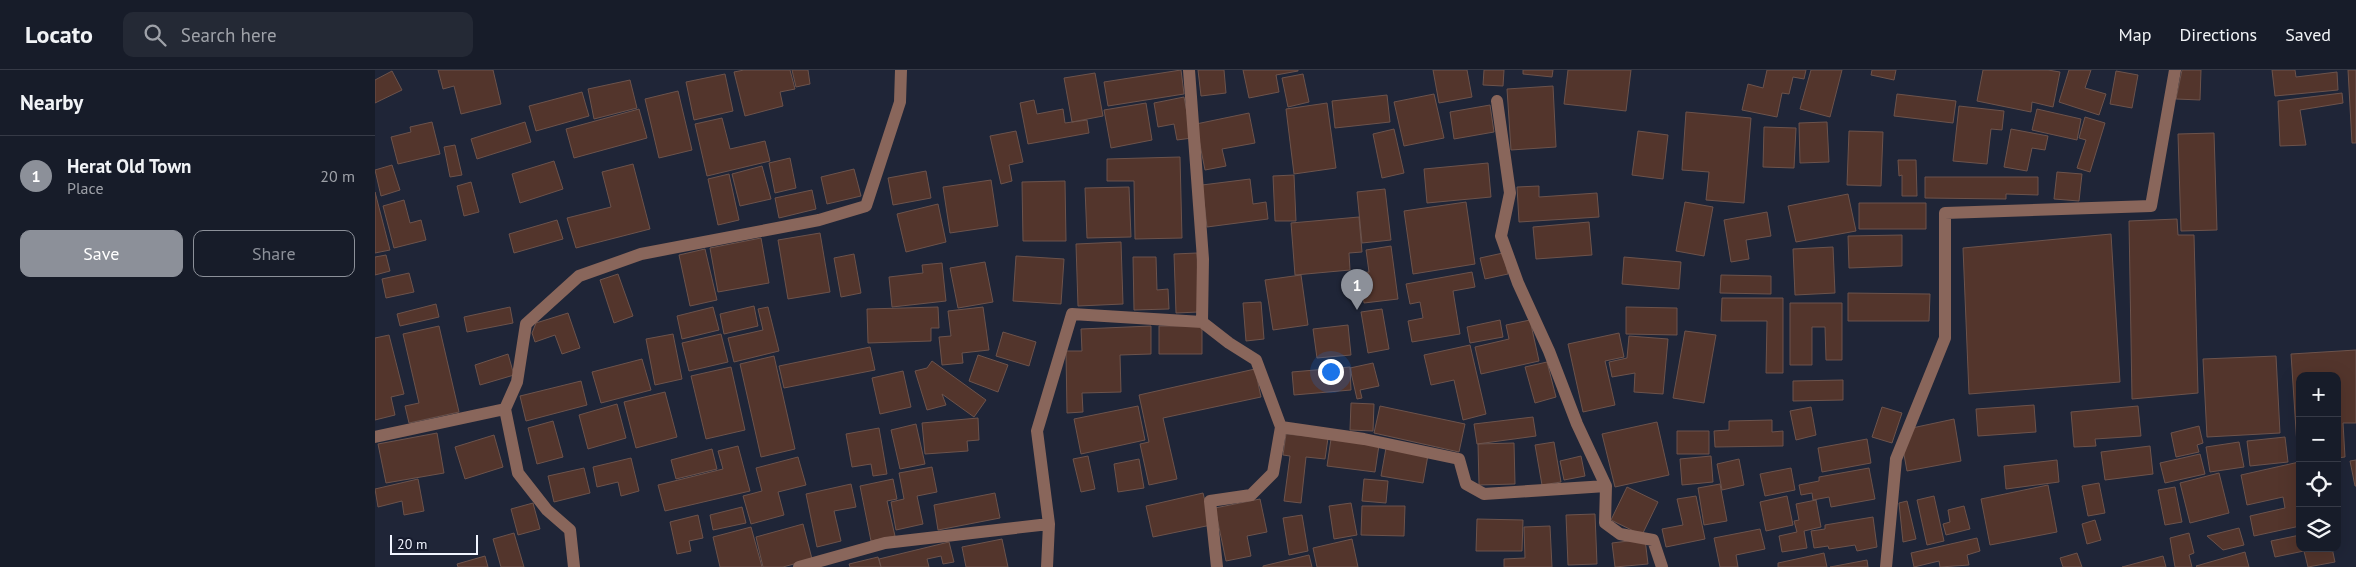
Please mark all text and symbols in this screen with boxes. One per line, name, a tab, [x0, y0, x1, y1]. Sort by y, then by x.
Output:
search box	[123, 12, 473, 57]
text: Locato	[25, 19, 93, 50]
icon: search	[141, 21, 169, 49]
text: Search here	[181, 23, 277, 47]
text: Map	[2119, 23, 2151, 46]
text: Directions	[2179, 23, 2257, 46]
text: Saved	[2285, 23, 2331, 46]
text: Nearby	[20, 89, 83, 116]
text: Herat Old Town	[67, 154, 191, 178]
text: 1	[31, 166, 41, 186]
text: 20 m	[320, 166, 355, 186]
text: Place	[67, 178, 104, 198]
button: Save	[20, 230, 183, 277]
button: Share	[193, 230, 355, 277]
pin: 1	[1341, 269, 1373, 310]
your location	[1318, 359, 1344, 385]
map controls	[2296, 372, 2341, 552]
button: +	[2296, 372, 2341, 417]
button: −	[2296, 417, 2341, 462]
button: locate	[2296, 462, 2341, 507]
button: layers	[2296, 507, 2341, 552]
scale bar	[390, 532, 477, 555]
text: 20 m	[397, 535, 427, 553]

